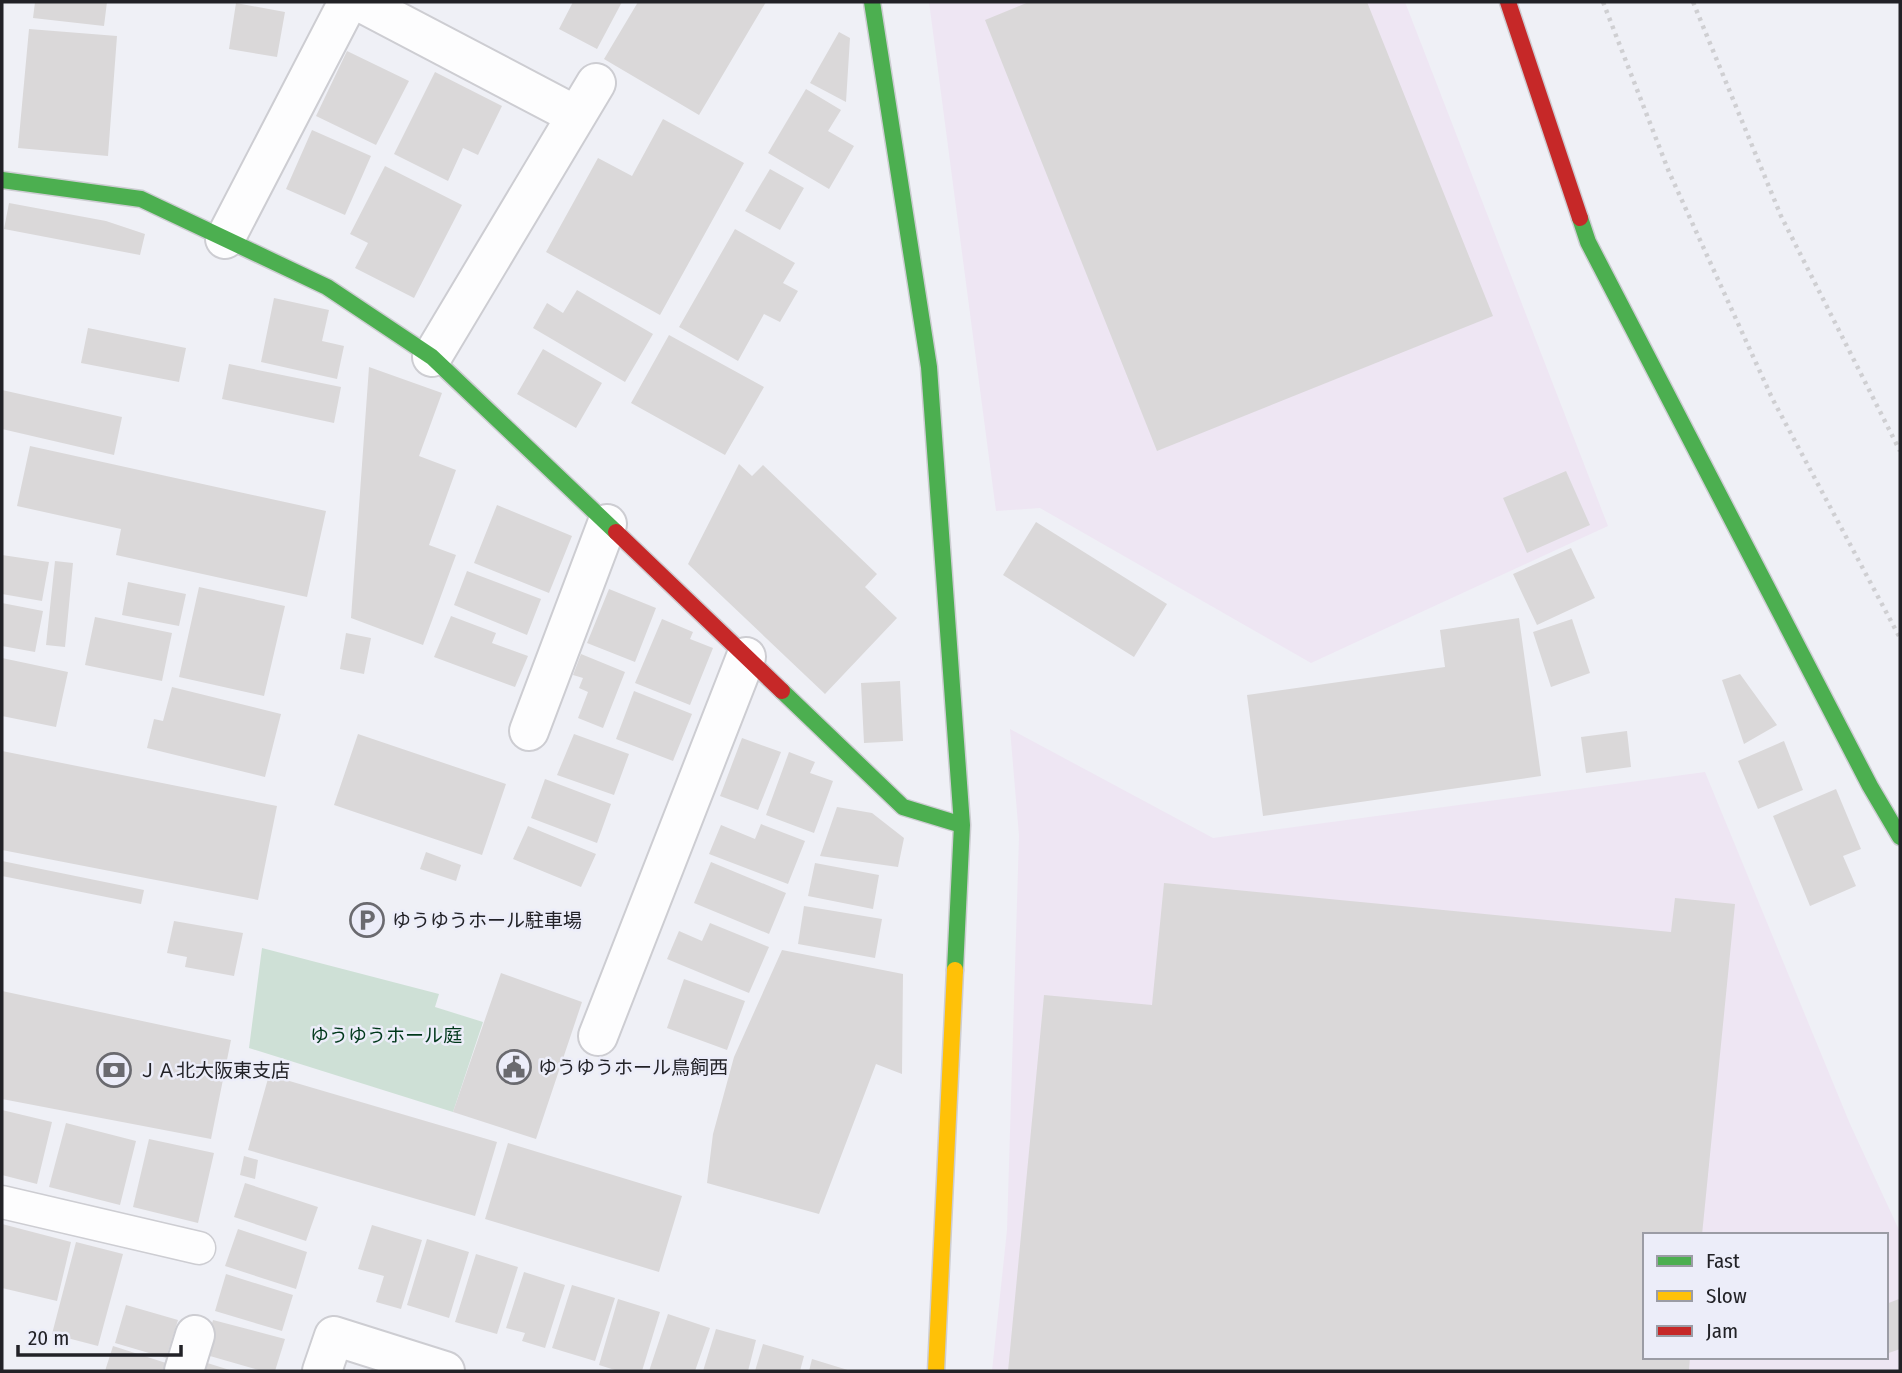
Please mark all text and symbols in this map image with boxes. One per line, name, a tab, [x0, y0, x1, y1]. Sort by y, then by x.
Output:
parking icon: ゆうゆうホール駐車場	[348, 901, 386, 939]
place label: ゆうゆうホール駐車場	[392, 909, 582, 932]
park label: ゆうゆうホール庭	[310, 1024, 462, 1047]
public building icon: ゆうゆうホール鳥飼西	[495, 1048, 533, 1086]
bank icon: ＪＡ北大阪東支店	[95, 1051, 133, 1089]
place label: ゆうゆうホール鳥飼西	[538, 1056, 728, 1079]
place label: ＪＡ北大阪東支店	[138, 1059, 290, 1082]
legend	[1643, 1233, 1888, 1359]
text: Fast	[1706, 1248, 1740, 1274]
text: Slow	[1706, 1283, 1747, 1309]
scale bar	[18, 1314, 180, 1358]
text: Jam	[1706, 1318, 1738, 1344]
text: 20 m	[28, 1325, 69, 1351]

